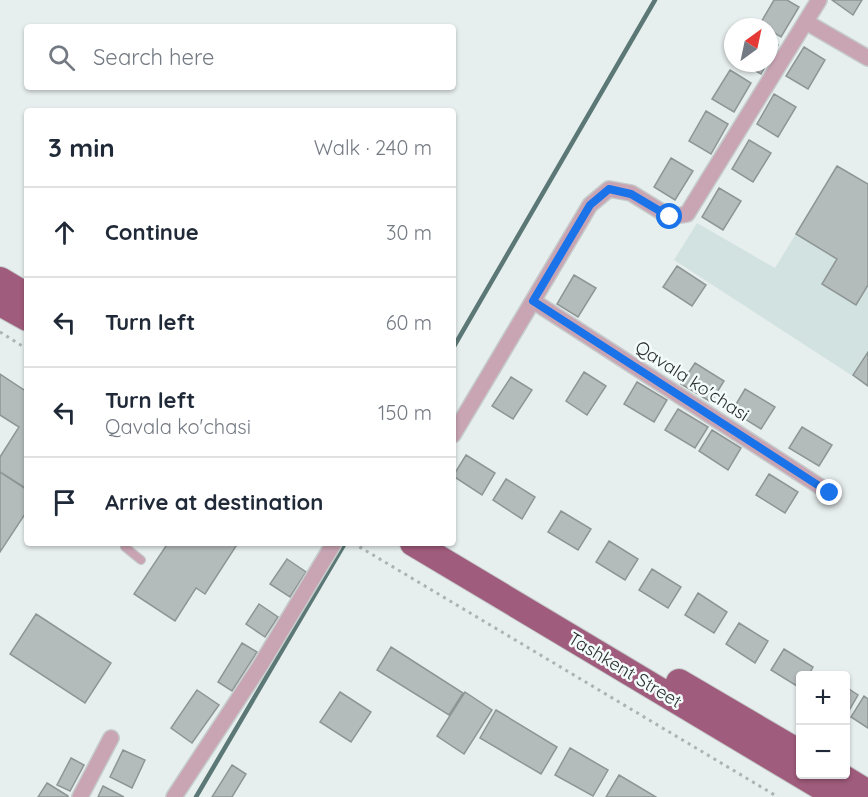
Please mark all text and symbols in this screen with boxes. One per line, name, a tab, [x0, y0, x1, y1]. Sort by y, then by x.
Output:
north arrow	[724, 18, 778, 72]
search box	[24, 24, 456, 90]
icon: search	[45, 41, 78, 74]
text: Search here	[93, 43, 214, 71]
text: 3 min	[48, 131, 115, 164]
text: Walk · 240 m	[314, 135, 432, 160]
route start	[656, 203, 682, 229]
icon: ahead	[48, 216, 81, 249]
text: Continue	[105, 218, 199, 246]
text: 30 m	[386, 220, 432, 245]
icon: left	[48, 306, 81, 339]
text: Turn left	[105, 308, 195, 336]
text: 60 m	[386, 310, 432, 335]
street label: Qavala ko'chasi	[631, 335, 754, 426]
text: Turn left	[105, 386, 195, 414]
icon: left	[48, 396, 81, 429]
text: 150 m	[378, 400, 432, 425]
text: Qavala ko'chasi	[105, 414, 251, 439]
route end	[816, 479, 842, 505]
icon: arrive	[48, 486, 81, 519]
text: Arrive at destination	[105, 488, 323, 516]
street label: Tashkent Street	[564, 627, 686, 713]
map controls	[796, 671, 850, 779]
button: +	[796, 671, 850, 725]
button: −	[796, 725, 850, 779]

